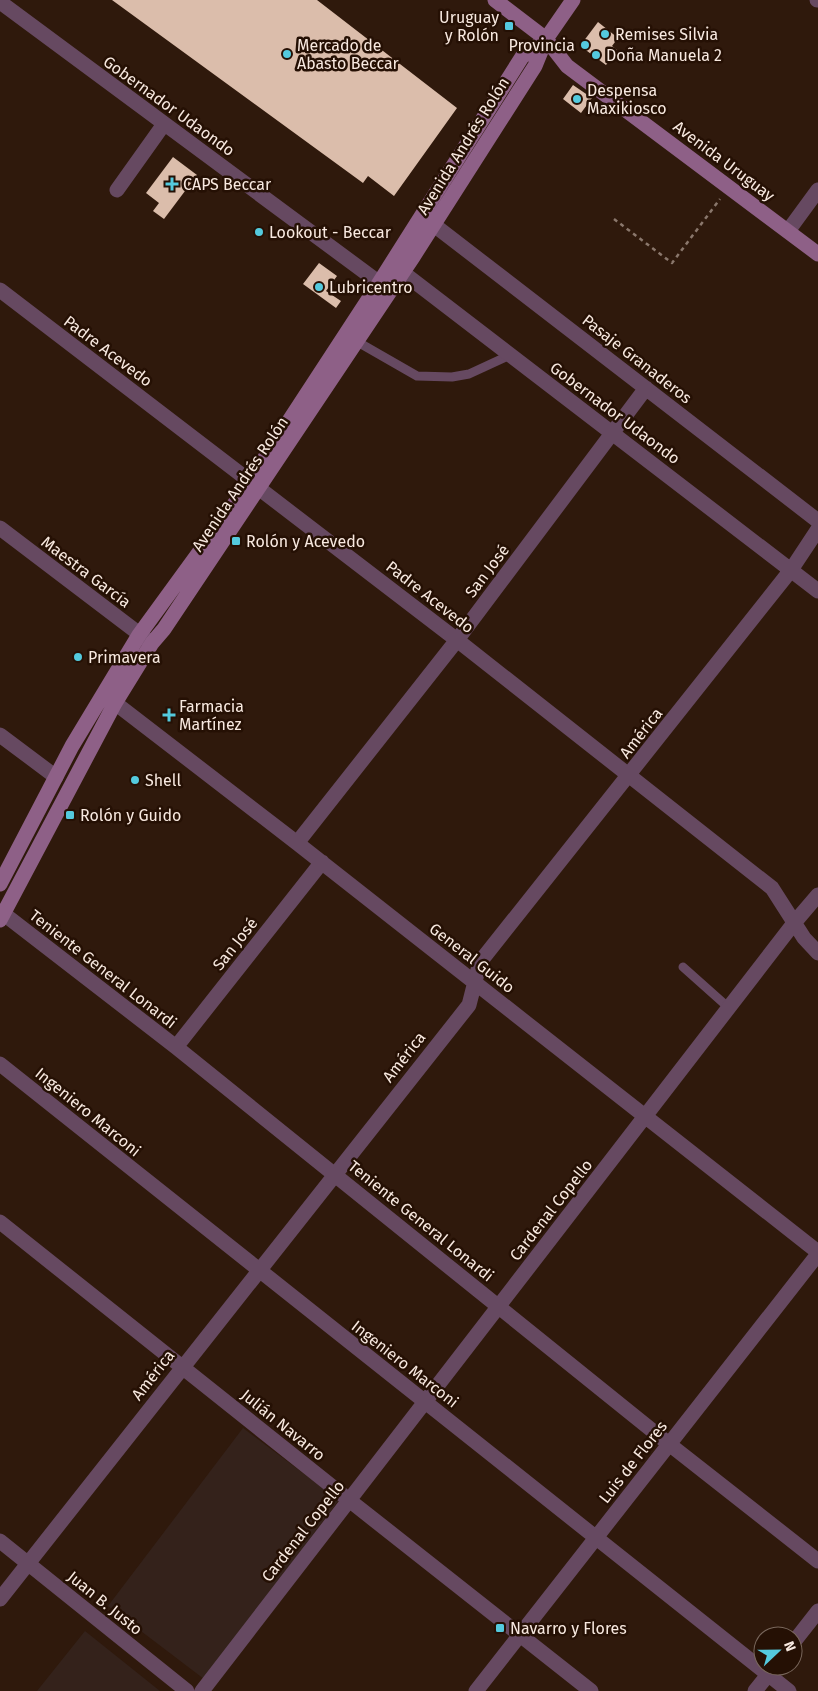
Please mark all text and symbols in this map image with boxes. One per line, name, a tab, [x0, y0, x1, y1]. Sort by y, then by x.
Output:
place label: Uruguay y Rolón	[439, 8, 499, 45]
marker: Uruguay y Rolón	[503, 20, 515, 32]
place label: Remises Silvia	[615, 25, 718, 44]
marker: Remises Silvia	[599, 28, 611, 40]
place label: Mercado de Abasto Beccar	[297, 36, 400, 73]
place label: Provincia	[508, 36, 575, 55]
marker: Provincia	[579, 39, 591, 51]
place label: Doña Manuela 2	[606, 46, 722, 65]
marker: Mercado de Abasto Beccar	[281, 48, 293, 60]
marker: Doña Manuela 2	[590, 49, 602, 61]
street label: Gobernador Udaondo	[100, 52, 238, 160]
street label: Avenida Andrés Rolón	[413, 74, 513, 218]
place label: Despensa Maxikiosco	[587, 81, 667, 118]
marker: Despensa Maxikiosco	[571, 93, 583, 105]
street label: Avenida Uruguay	[670, 117, 779, 205]
place label: CAPS Beccar	[183, 175, 272, 194]
marker: CAPS Beccar	[165, 177, 179, 191]
place label: Lookout - Beccar	[269, 223, 392, 242]
marker: Lookout - Beccar	[253, 226, 265, 238]
place label: Lubricentro	[329, 278, 412, 297]
marker: Lubricentro	[313, 281, 325, 293]
street label: Pasaje Granaderos	[579, 310, 695, 408]
street label: Padre Acevedo	[60, 312, 156, 390]
street label: Gobernador Udaondo	[546, 358, 684, 468]
street label: Avenida Andrés Rolón	[188, 413, 292, 555]
street label: Maestra García	[38, 532, 134, 612]
place label: Rolón y Acevedo	[246, 532, 365, 551]
marker: Rolón y Acevedo	[230, 535, 242, 547]
street label: San José	[461, 541, 513, 601]
street label: Padre Acevedo	[382, 557, 478, 637]
place label: Primavera	[88, 648, 161, 667]
marker: Primavera	[72, 651, 84, 663]
place label: Farmacia Martínez	[179, 697, 244, 734]
street label: América	[616, 704, 666, 762]
marker: Farmacia Martínez	[163, 709, 175, 721]
place label: Shell	[145, 771, 182, 790]
marker: Shell	[129, 774, 141, 786]
place label: Rolón y Guido	[80, 806, 181, 825]
marker: Rolón y Guido	[64, 809, 76, 821]
street label: Teniente General Lonardi	[26, 906, 180, 1032]
street label: San José	[209, 914, 261, 974]
street label: General Guido	[426, 919, 518, 997]
street label: América	[379, 1028, 429, 1086]
street label: Ingeniero Marconi	[31, 1064, 145, 1160]
street label: Cardenal Copello	[506, 1156, 596, 1264]
street label: Teniente General Lonardi	[345, 1157, 497, 1285]
street label: Ingeniero Marconi	[348, 1316, 462, 1412]
street label: América	[128, 1346, 178, 1404]
street label: Julián Navarro	[237, 1385, 329, 1465]
street label: Luis de Flores	[595, 1417, 671, 1507]
street label: Cardenal Copello	[258, 1477, 348, 1585]
street label: Juan B. Justo	[64, 1567, 146, 1639]
place label: Navarro y Flores	[510, 1619, 627, 1638]
marker: Navarro y Flores	[494, 1622, 506, 1634]
north arrow	[753, 1626, 803, 1676]
text: N	[780, 1639, 799, 1654]

